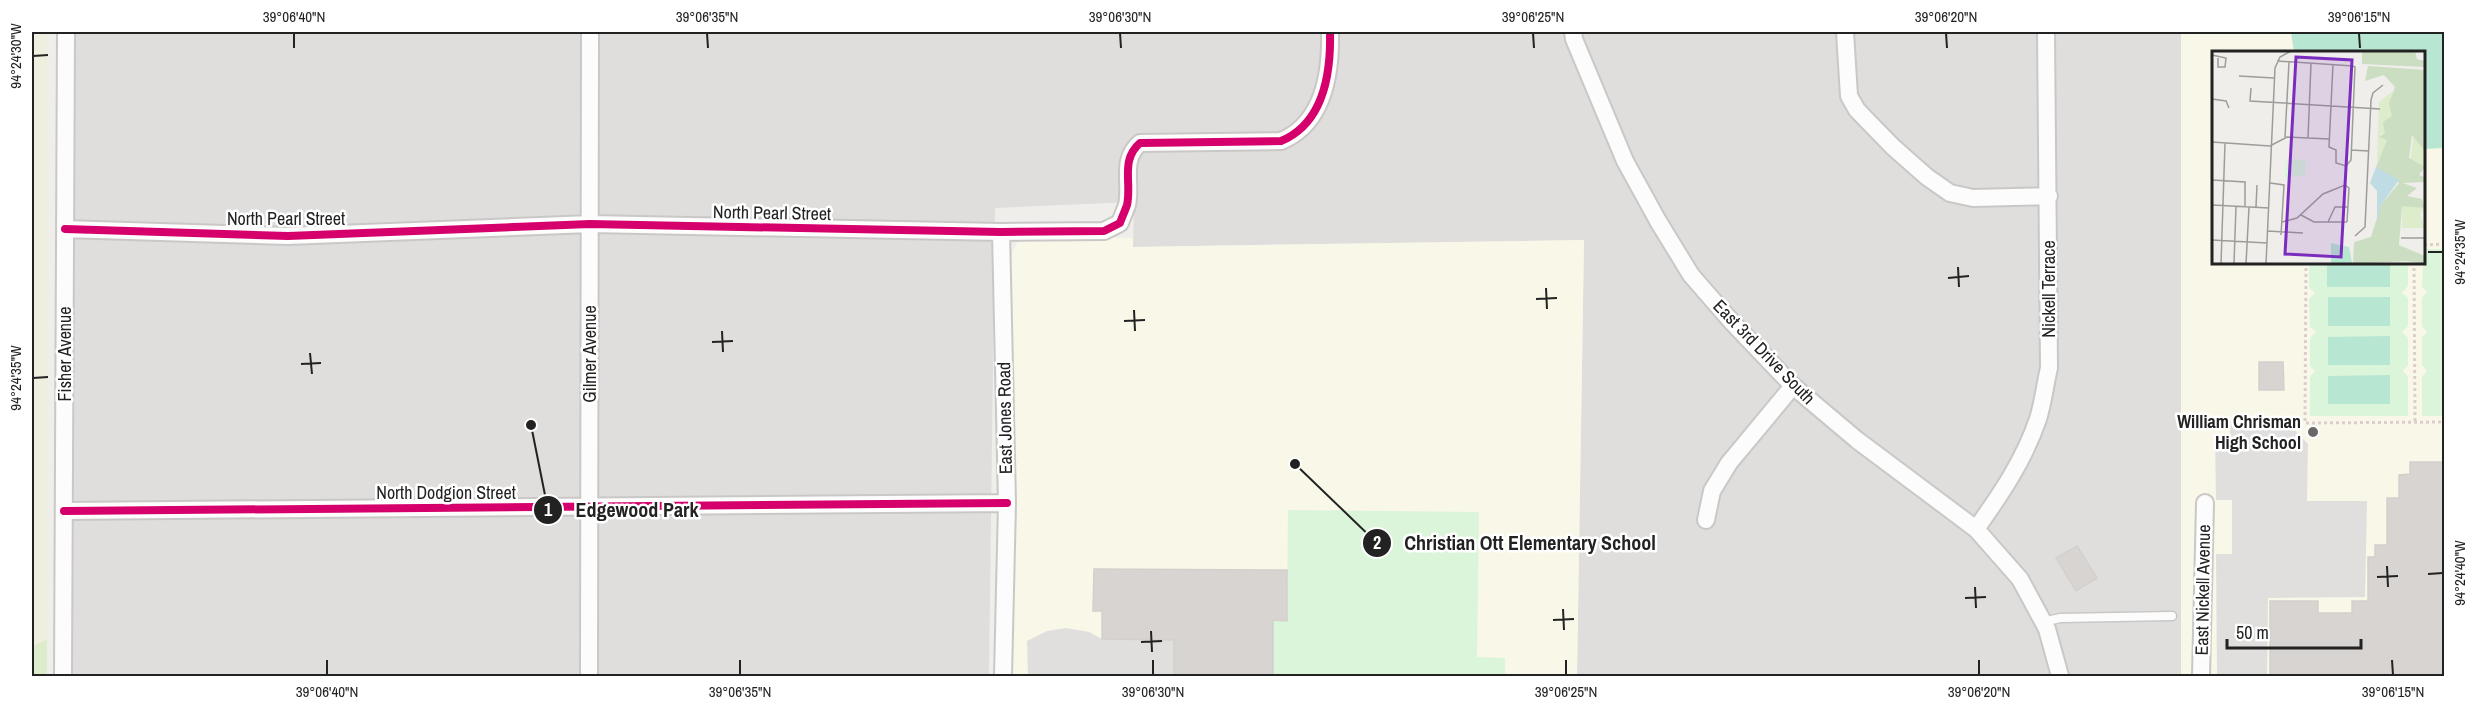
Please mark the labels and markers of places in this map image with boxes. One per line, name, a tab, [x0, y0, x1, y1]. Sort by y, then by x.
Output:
place label: William Chrisman High School	[2177, 409, 2301, 455]
marker: William Chrisman High School	[2306, 425, 2320, 439]
callout: Edgewood Park	[533, 491, 710, 529]
callout: Christian Ott Elementary School	[1362, 524, 1668, 562]

